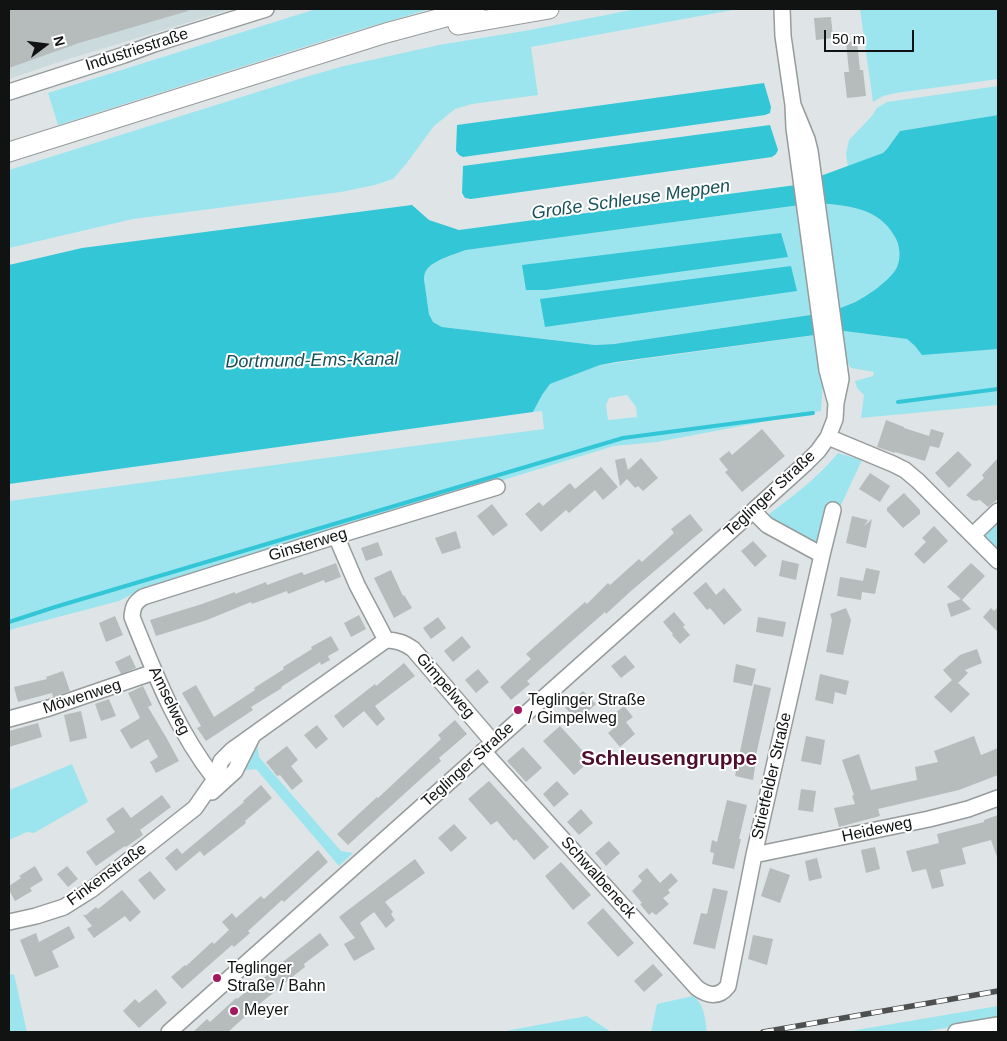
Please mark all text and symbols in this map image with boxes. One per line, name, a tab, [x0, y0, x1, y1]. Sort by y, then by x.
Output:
north arrow	[20, 20, 70, 70]
scale bar	[827, 20, 917, 52]
street label: Industriestraße	[83, 24, 191, 76]
text: 50 m	[832, 30, 865, 47]
text: N	[50, 34, 69, 48]
water label: Große Schleuse Meppen	[530, 175, 732, 225]
water label: Dortmund-Ems-Kanal	[225, 349, 399, 373]
street label: Teglinger Straße	[721, 447, 819, 541]
street label: Ginsterweg	[267, 524, 349, 566]
street label: Gimpelweg	[412, 650, 478, 722]
street label: Amselweg	[144, 664, 194, 738]
street label: Möwenweg	[41, 675, 123, 719]
place label: Teglinger Straße / Gimpelweg	[528, 691, 645, 729]
marker: Teglinger Straße / Gimpelweg	[512, 704, 524, 716]
street label: Strietfelder Straße	[748, 711, 796, 841]
street label: Teglinger Straße	[418, 719, 518, 811]
district label: Schleusengruppe	[581, 746, 757, 772]
street label: Heideweg	[840, 813, 914, 847]
street label: Schwalbeneck	[556, 833, 640, 923]
street label: Finkenstraße	[64, 840, 150, 910]
place label: Teglinger Straße / Bahn	[227, 959, 326, 997]
marker: Teglinger Straße / Bahn	[211, 972, 223, 984]
place label: Meyer	[244, 1001, 288, 1021]
marker: Meyer	[228, 1005, 240, 1017]

